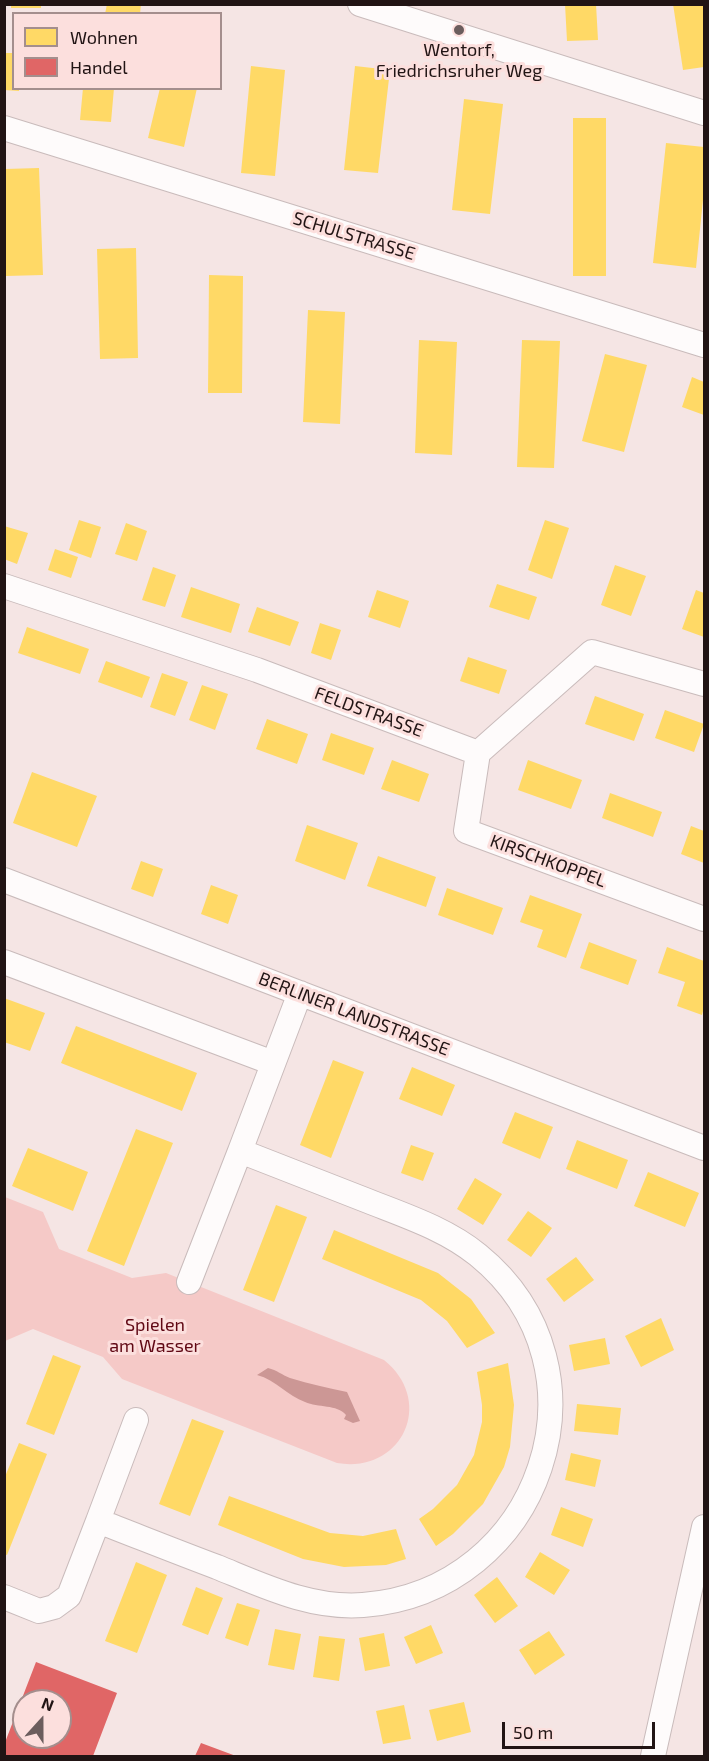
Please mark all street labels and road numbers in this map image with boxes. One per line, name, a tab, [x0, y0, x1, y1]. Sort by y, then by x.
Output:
street label: SCHULSTRASSE	[290, 207, 418, 265]
street label: FELDSTRASSE	[312, 682, 426, 742]
street label: KIRSCHKOPPEL	[487, 830, 609, 892]
street label: BERLINER LANDSTRASSE	[256, 968, 452, 1060]

